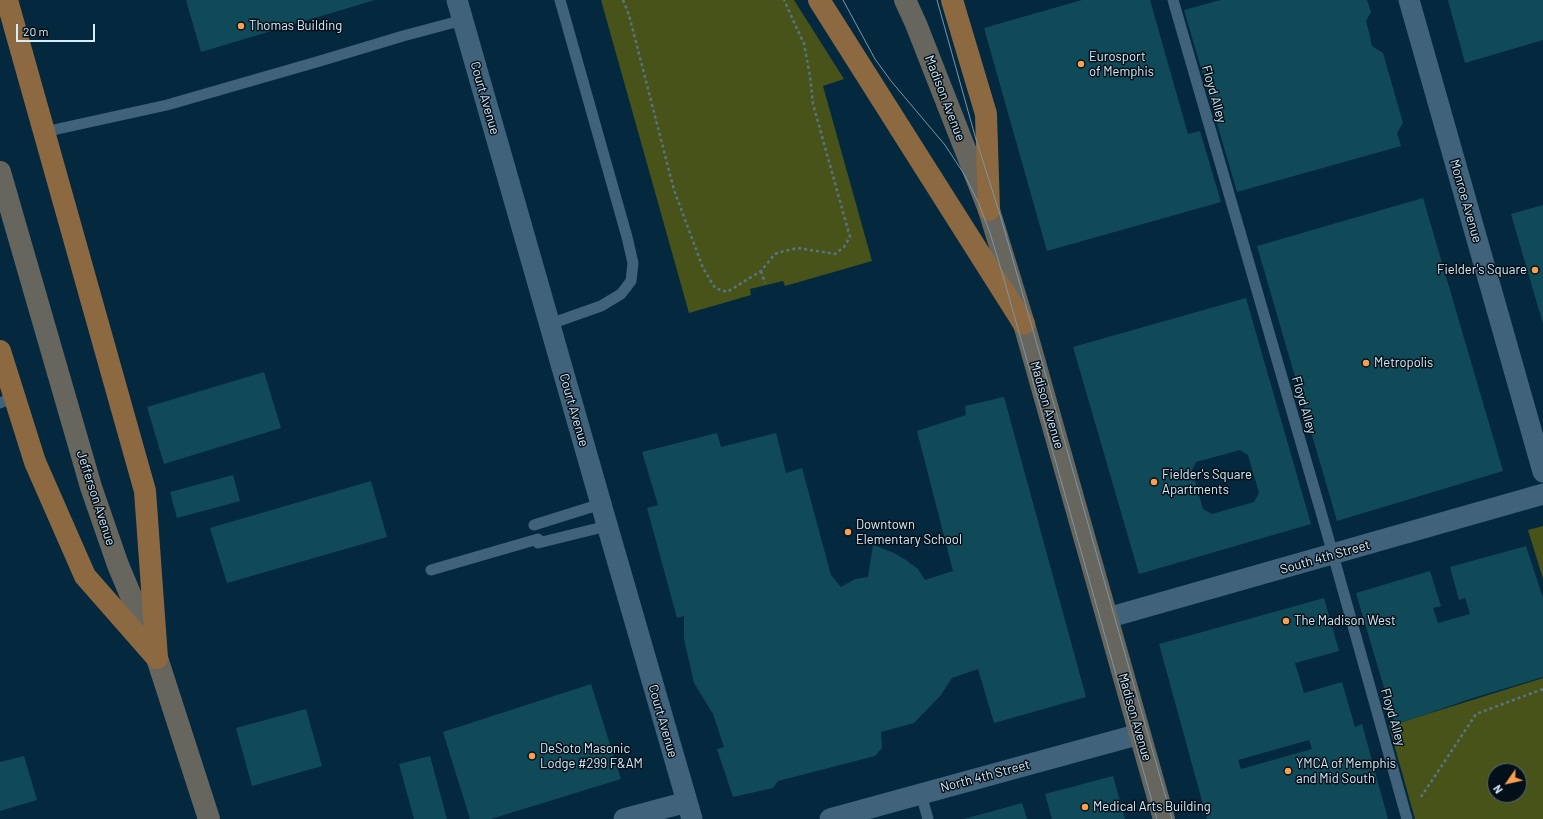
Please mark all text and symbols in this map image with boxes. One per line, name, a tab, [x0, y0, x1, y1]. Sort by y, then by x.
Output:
scale bar	[18, 16, 97, 42]
place label: Thomas Building	[249, 18, 342, 34]
marker: Thomas Building	[236, 21, 246, 31]
text: 20 m	[23, 24, 49, 38]
place label: Eurosport of Memphis	[1089, 49, 1154, 80]
street label: Madison Avenue	[921, 53, 969, 143]
marker: Eurosport of Memphis	[1076, 59, 1086, 69]
street label: Court Avenue	[467, 60, 503, 136]
street label: Floyd Alley	[1198, 63, 1230, 125]
street label: Monroe Avenue	[1447, 158, 1485, 244]
place label: Fielder's Square	[1437, 262, 1527, 278]
marker: Fielder's Square	[1530, 265, 1540, 275]
place label: Metropolis	[1374, 355, 1433, 371]
marker: Metropolis	[1361, 358, 1371, 368]
street label: Madison Avenue	[1027, 359, 1067, 451]
street label: Court Avenue	[556, 372, 592, 448]
street label: Floyd Alley	[1288, 374, 1320, 436]
street label: Jefferson Avenue	[73, 449, 119, 547]
place label: Fielder's Square Apartments	[1162, 467, 1252, 498]
marker: Fielder's Square Apartments	[1149, 477, 1159, 487]
place label: Downtown Elementary School	[856, 517, 962, 548]
marker: Downtown Elementary School	[843, 527, 853, 537]
street label: South 4th Street	[1278, 537, 1372, 577]
place label: The Madison West	[1294, 613, 1396, 629]
marker: The Madison West	[1281, 616, 1291, 626]
street label: Madison Avenue	[1115, 671, 1155, 763]
street label: Court Avenue	[645, 683, 681, 759]
street label: Floyd Alley	[1377, 686, 1409, 748]
place label: DeSoto Masonic Lodge #299 F&AM	[540, 741, 643, 772]
marker: DeSoto Masonic Lodge #299 F&AM	[527, 751, 537, 761]
place label: YMCA of Memphis and Mid South	[1296, 756, 1396, 787]
street label: North 4th Street	[938, 757, 1032, 795]
north arrow	[1487, 763, 1527, 803]
marker: YMCA of Memphis and Mid South	[1283, 766, 1293, 776]
text: N	[1490, 783, 1505, 796]
place label: Medical Arts Building	[1093, 799, 1211, 815]
marker: Medical Arts Building	[1080, 802, 1090, 812]

